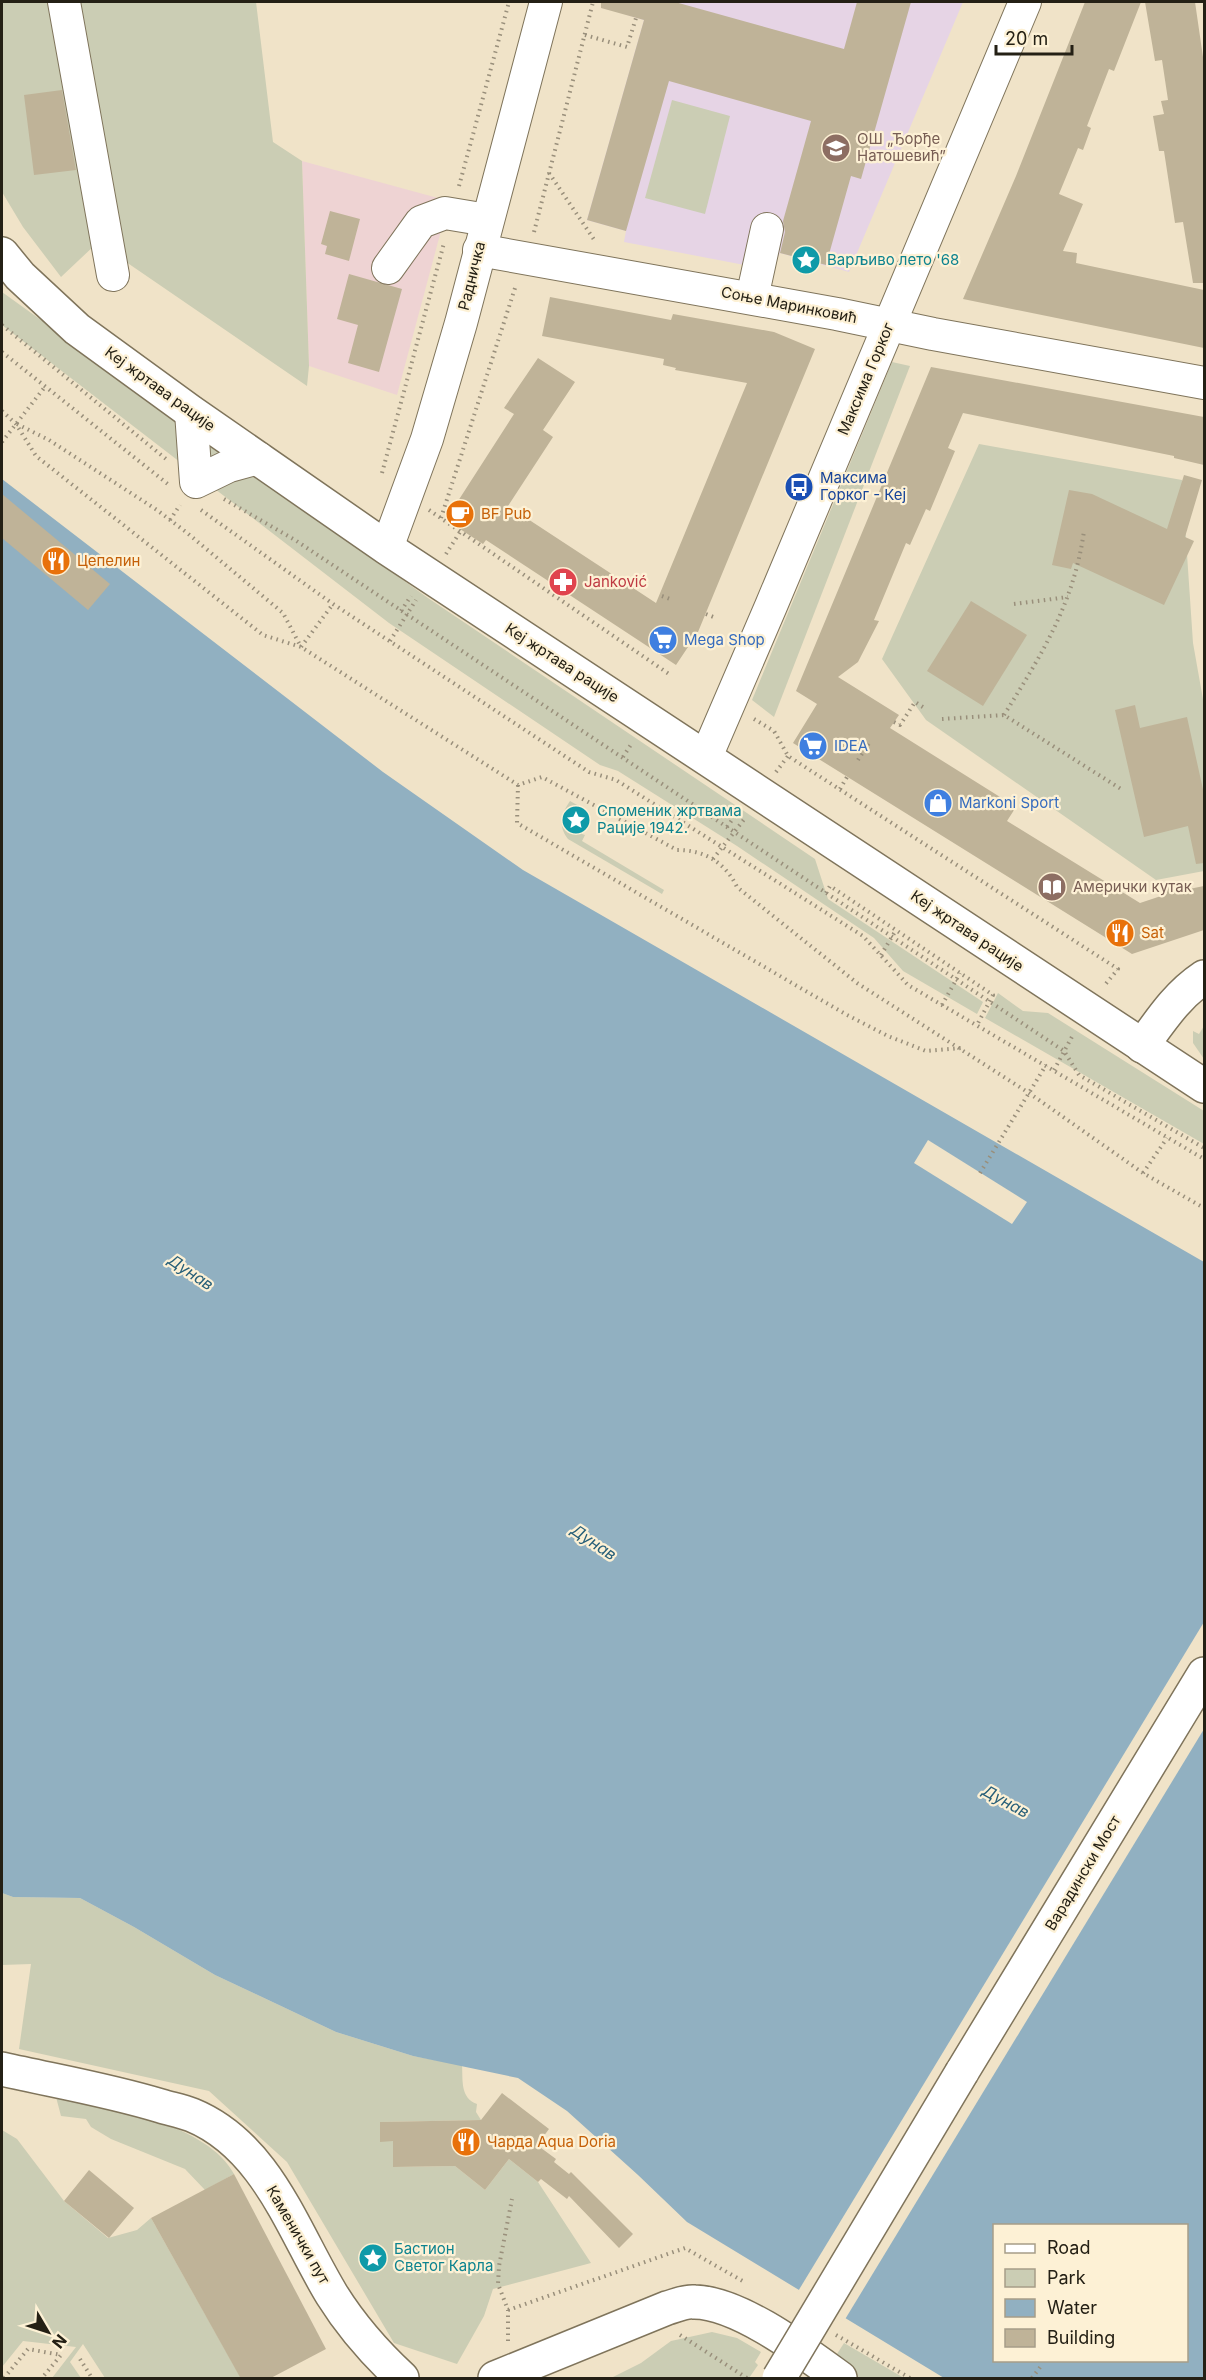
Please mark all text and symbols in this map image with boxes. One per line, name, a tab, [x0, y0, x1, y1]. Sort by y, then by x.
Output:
scale bar	[996, 18, 1072, 56]
text: 20 m	[1005, 28, 1048, 49]
place label: ОШ „Ђорђе Натошевић”	[857, 129, 946, 165]
school or university icon: ОШ „Ђорђе Натошевић”	[820, 132, 852, 164]
street label: Радничка	[454, 239, 489, 312]
place icon: Варљиво лето '68	[790, 244, 822, 276]
place label: Варљиво лето '68	[827, 250, 959, 269]
street label: Соње Маринковић	[719, 282, 859, 327]
street label: Максима Горког	[833, 319, 898, 438]
street label: Кеј жртава рације	[101, 342, 219, 435]
place label: Максима Горког - Кеј	[820, 468, 906, 504]
bus stop icon: Максима Горког - Кеј	[783, 471, 815, 503]
cafe icon: BF Pub	[444, 498, 476, 530]
place label: BF Pub	[481, 504, 532, 523]
restaurant icon: Цепелин	[40, 545, 72, 577]
place label: Цепелин	[77, 551, 141, 570]
pharmacy icon: Janković	[547, 566, 579, 598]
place label: Janković	[584, 572, 647, 591]
street label: Кеј жртава рације	[502, 619, 623, 706]
supermarket icon: Mega Shop	[647, 624, 679, 656]
place label: Mega Shop	[684, 630, 765, 649]
supermarket icon: IDEA	[797, 730, 829, 762]
place label: IDEA	[834, 736, 868, 755]
shop icon: Markoni Sport	[922, 787, 954, 819]
place label: Markoni Sport	[959, 793, 1059, 812]
place label: Споменик жртвама Рације 1942.	[597, 801, 742, 837]
place icon: Споменик жртвама Рације 1942.	[560, 804, 592, 836]
library icon: Амерички кутак	[1036, 871, 1068, 903]
place label: Амерички кутак	[1073, 877, 1192, 896]
street label: Кеј жртава рације	[907, 886, 1027, 975]
restaurant icon: Sat	[1104, 917, 1136, 949]
place label: Sat	[1141, 923, 1164, 942]
water label: Дунав	[164, 1249, 218, 1294]
water label: Дунав	[567, 1519, 621, 1564]
water label: Дунав	[978, 1780, 1033, 1822]
street label: Варадински Мост	[1041, 1812, 1124, 1934]
restaurant icon: Чарда Aqua Doria	[450, 2126, 482, 2158]
place label: Чарда Aqua Doria	[487, 2132, 616, 2151]
street label: Каменички пут	[263, 2182, 334, 2287]
legend	[993, 2224, 1188, 2362]
text: Road	[1047, 2237, 1090, 2258]
place label: Бастион Светог Карла	[394, 2239, 493, 2275]
place icon: Бастион Светог Карла	[357, 2242, 389, 2274]
text: Park	[1047, 2267, 1086, 2288]
text: Water	[1047, 2297, 1097, 2318]
north arrow	[18, 2302, 78, 2362]
text: Building	[1047, 2327, 1115, 2348]
text: N	[48, 2330, 71, 2352]

